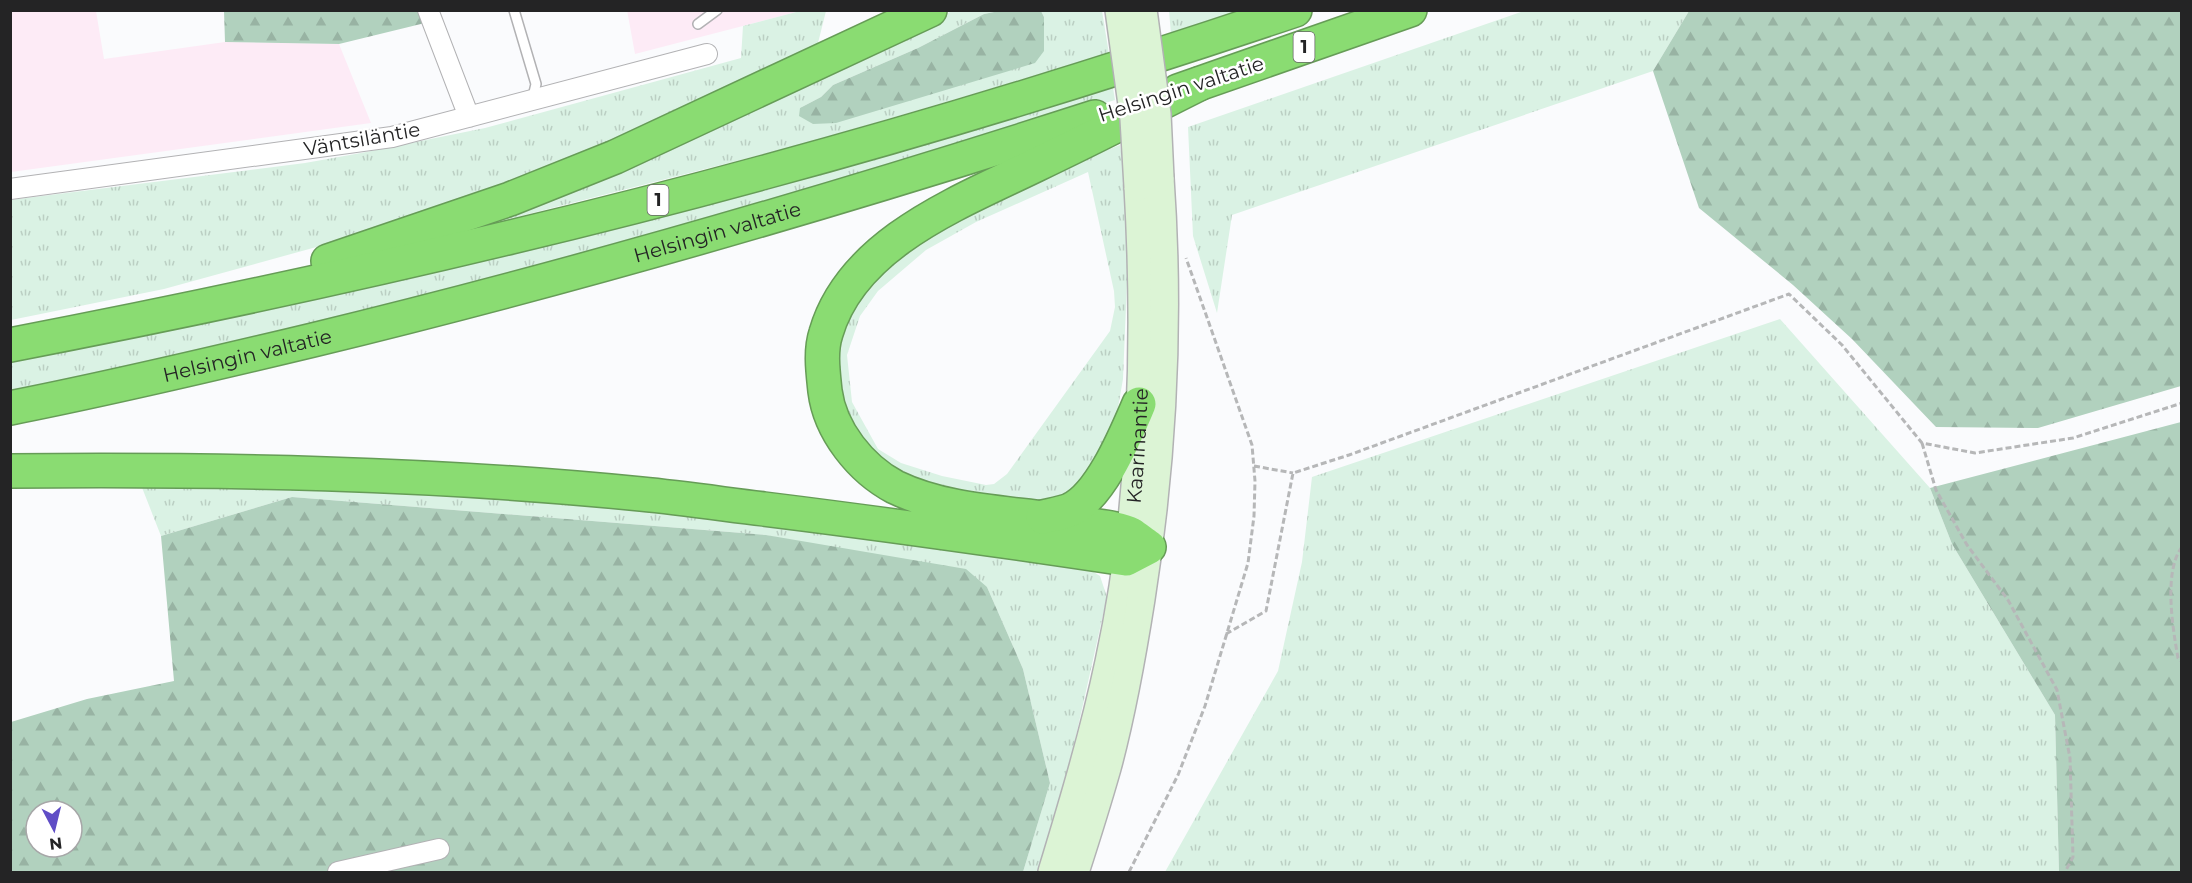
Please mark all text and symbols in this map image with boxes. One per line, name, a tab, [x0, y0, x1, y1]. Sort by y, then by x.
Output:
road number: 1	[1294, 32, 1314, 62]
street label: Helsingin valtatie	[1095, 51, 1267, 127]
street label: Väntsiläntie	[302, 117, 422, 161]
road number: 1	[648, 185, 668, 215]
street label: Helsingin valtatie	[631, 197, 804, 268]
street label: Helsingin valtatie	[160, 324, 334, 387]
street label: Kaarinantie	[1121, 388, 1153, 504]
north arrow	[24, 799, 84, 859]
text: N	[48, 833, 63, 854]

